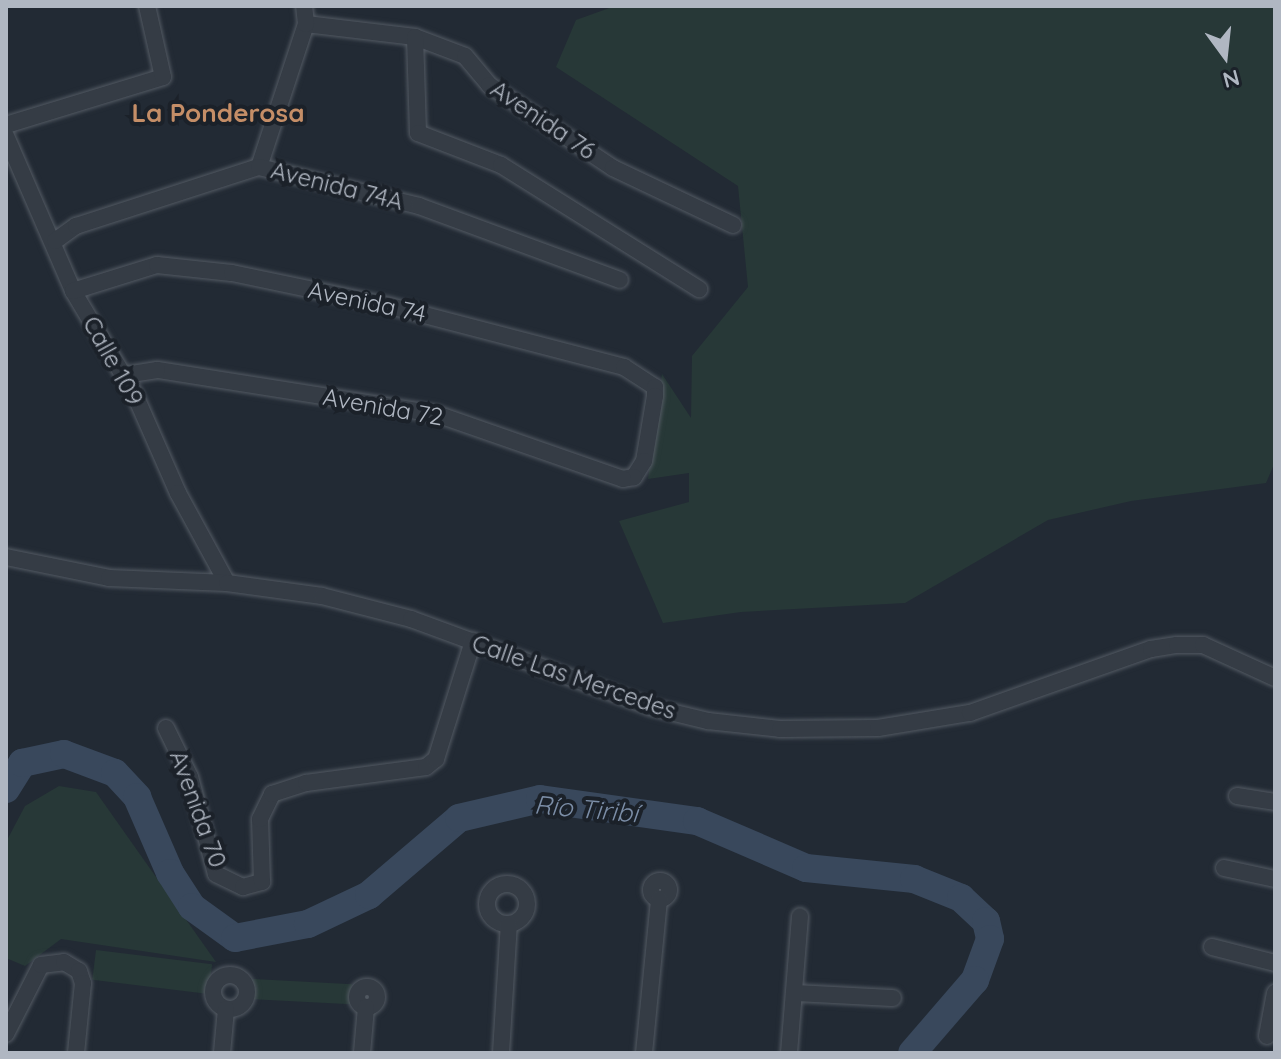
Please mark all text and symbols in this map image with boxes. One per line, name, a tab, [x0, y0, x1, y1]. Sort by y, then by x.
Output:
north arrow	[1185, 16, 1265, 96]
text: N	[1220, 64, 1243, 95]
street label: Avenida 76	[485, 74, 601, 166]
district label: La Ponderosa	[131, 97, 305, 129]
street label: Avenida 74A	[268, 156, 406, 216]
street label: Avenida 74	[305, 275, 429, 329]
street label: Calle 109	[77, 311, 149, 411]
street label: Avenida 72	[321, 382, 445, 432]
street label: Calle Las Mercedes	[468, 629, 680, 725]
street label: Avenida 70	[164, 747, 232, 871]
water label: Río Tiribí	[533, 789, 639, 829]

